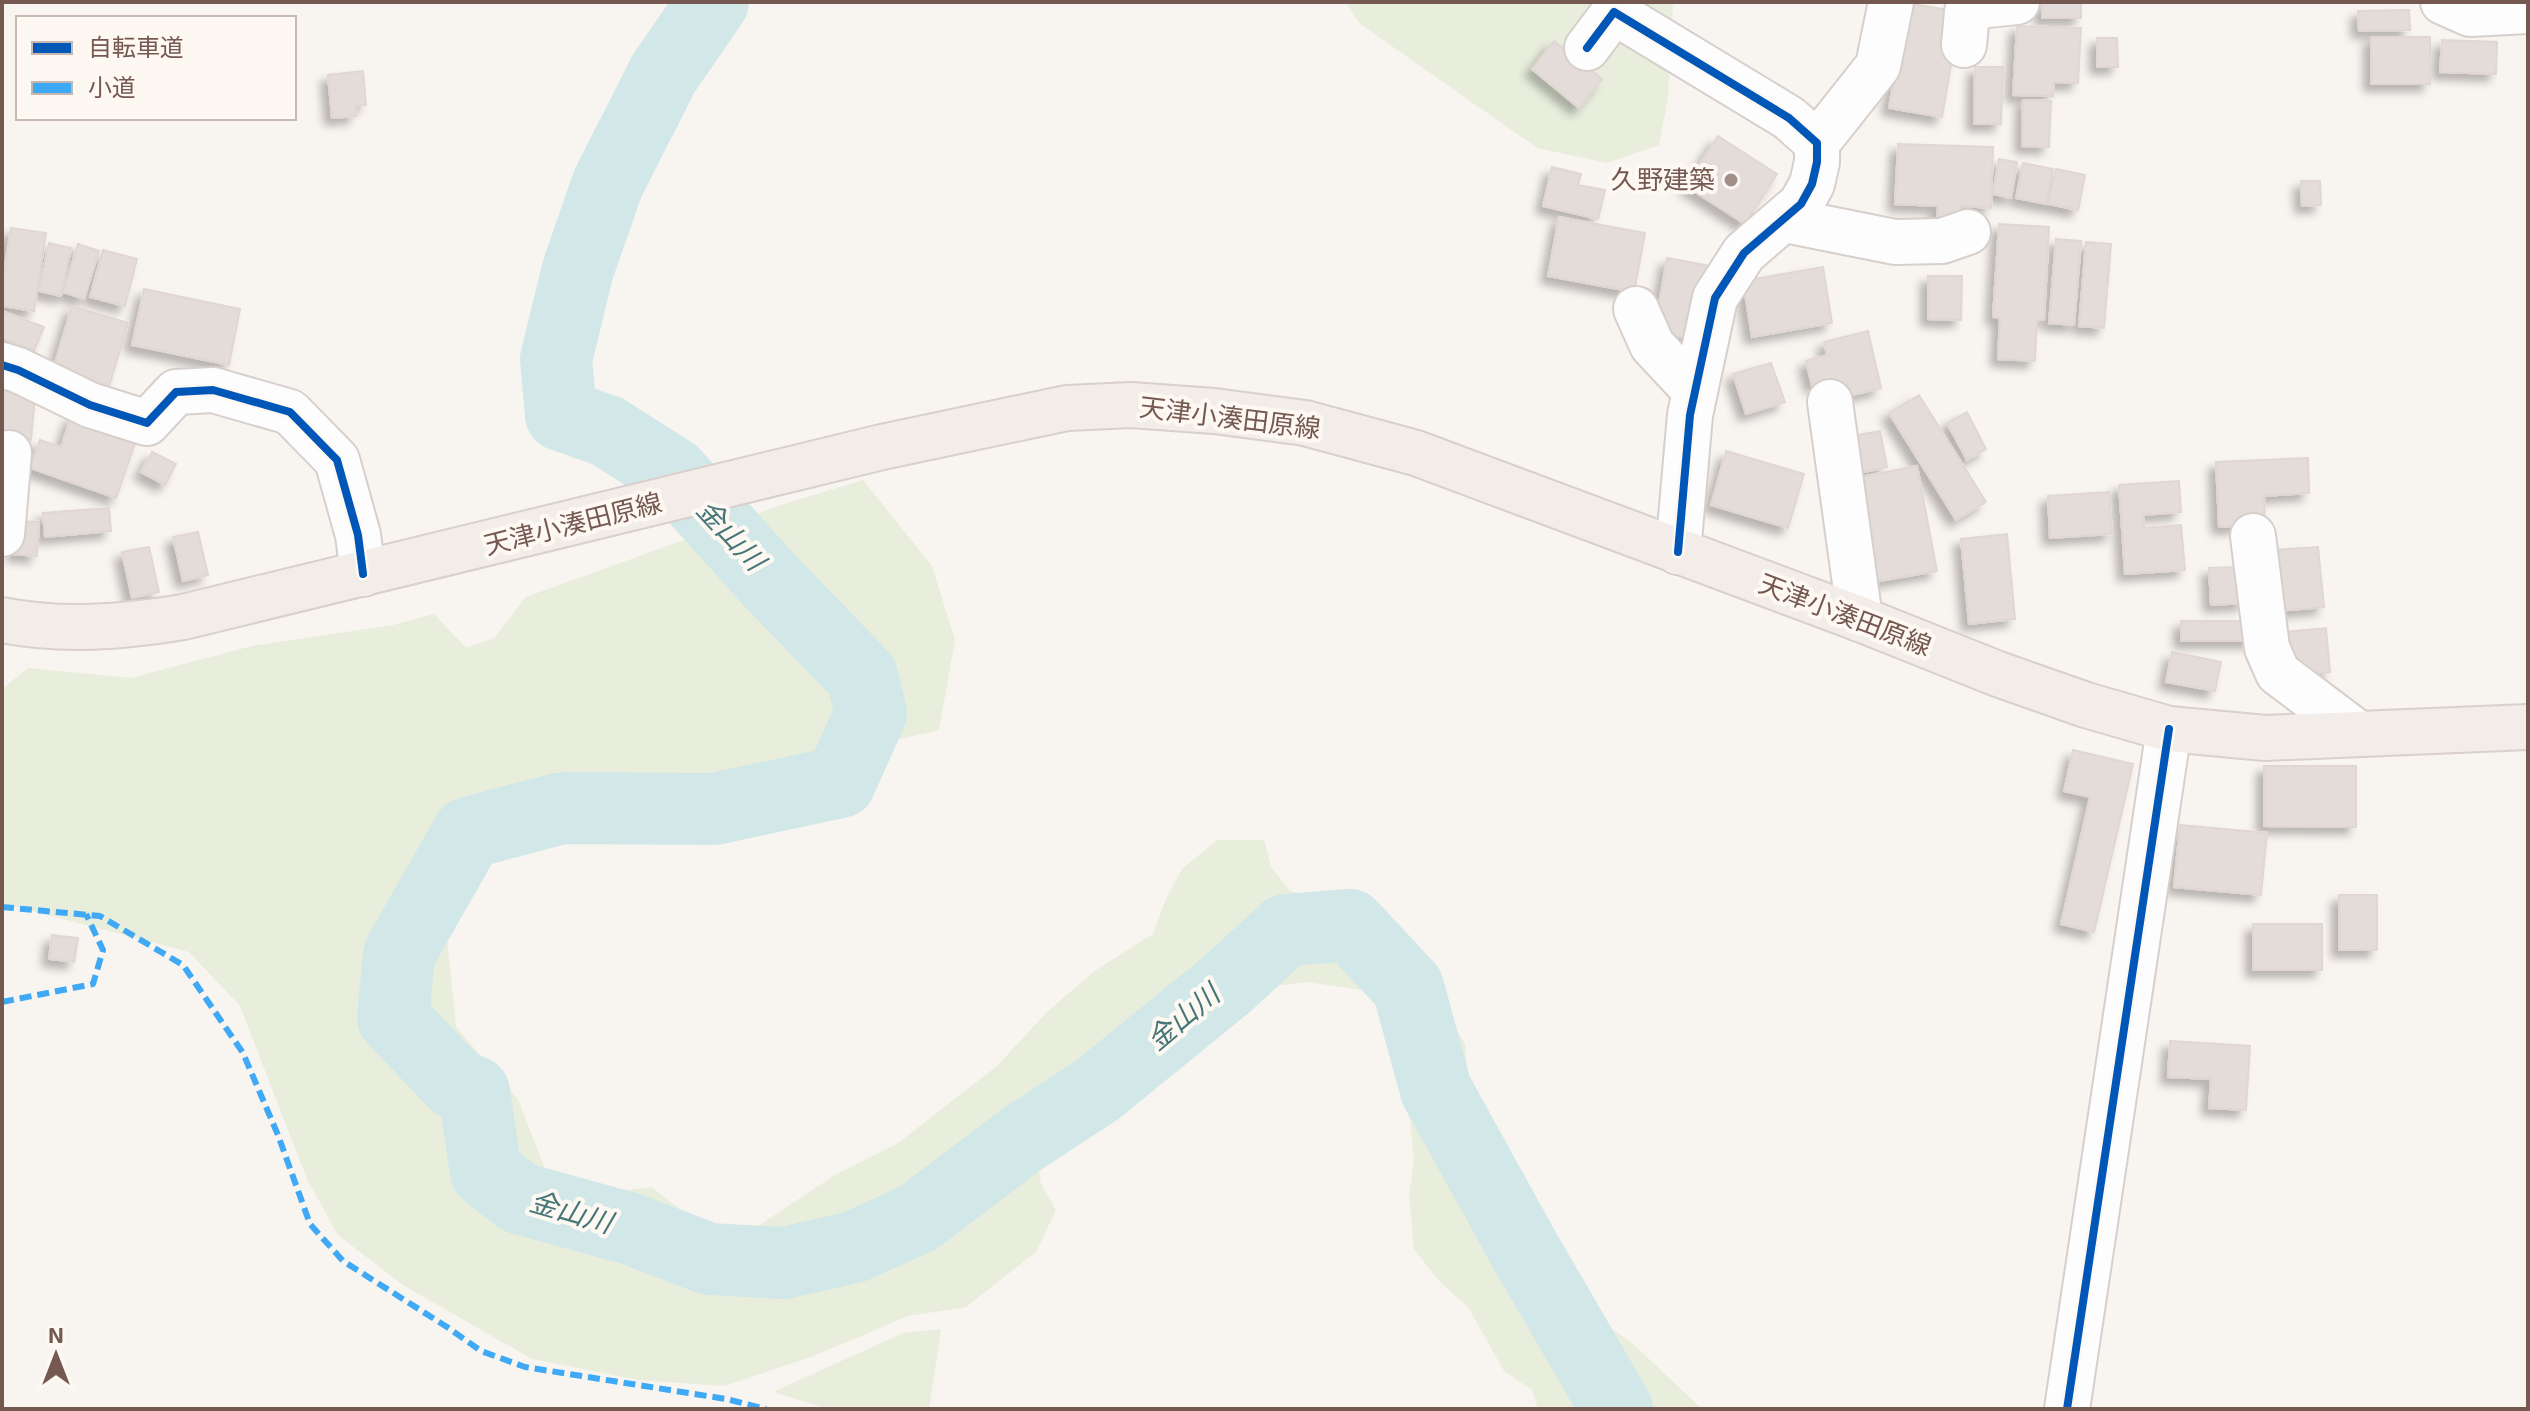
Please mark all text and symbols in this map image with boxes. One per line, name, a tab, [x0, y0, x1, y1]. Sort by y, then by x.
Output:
legend	[16, 16, 296, 120]
text: 自転車道	[88, 32, 184, 61]
text: 小道	[88, 72, 136, 101]
place label: 久野建築	[1611, 163, 1715, 194]
marker: 久野建築	[1722, 171, 1740, 189]
street label: 天津小湊田原線	[1138, 390, 1322, 443]
street label: 天津小湊田原線	[481, 485, 665, 560]
water label: 金山川	[691, 492, 775, 579]
street label: 天津小湊田原線	[1755, 567, 1936, 661]
water label: 金山川	[1139, 974, 1228, 1056]
water label: 金山川	[526, 1183, 619, 1240]
north arrow	[16, 1315, 96, 1395]
text: N	[48, 1321, 64, 1347]

